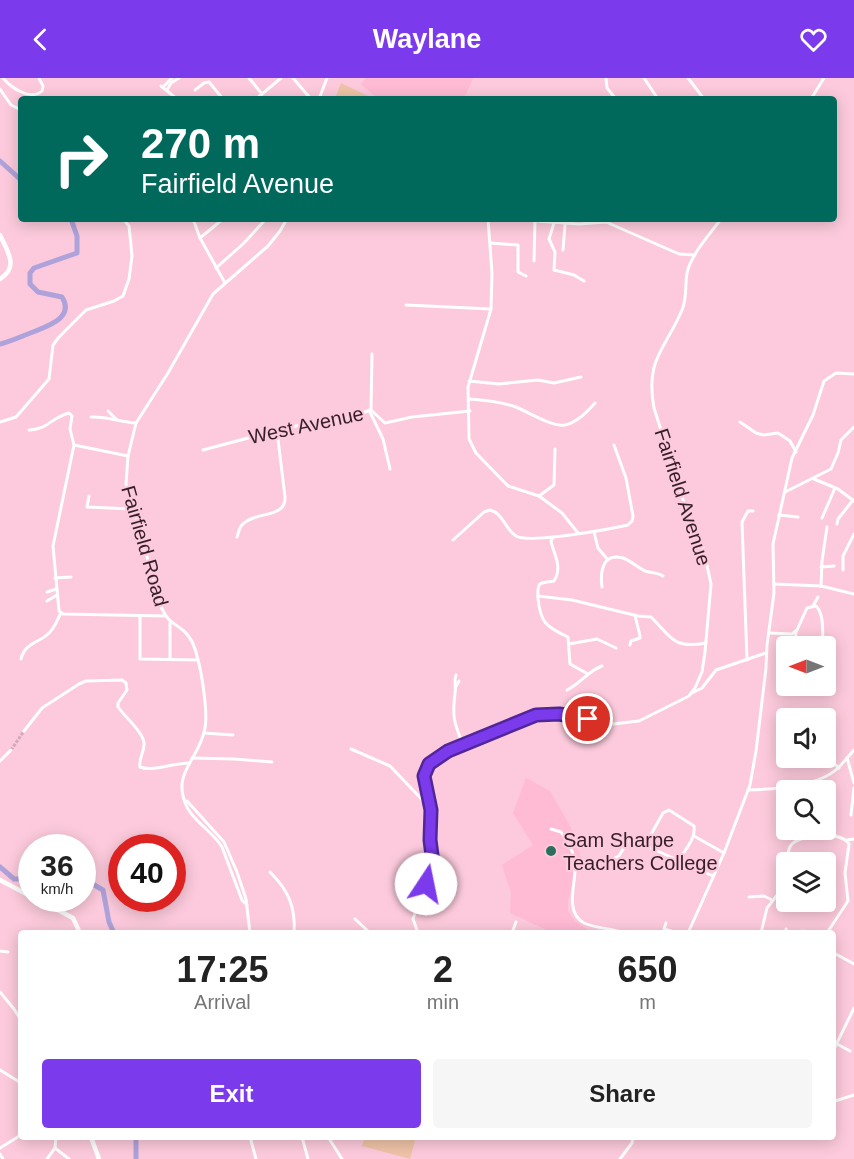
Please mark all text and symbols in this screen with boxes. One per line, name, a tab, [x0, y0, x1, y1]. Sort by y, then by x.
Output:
icon: back	[24, 23, 57, 56]
icon: heart	[797, 23, 830, 56]
text: Waylane	[373, 24, 481, 54]
icon: right	[42, 120, 120, 198]
text: 270 m	[141, 120, 260, 167]
text: Fairfield Avenue	[141, 169, 334, 199]
street label: West Avenue	[246, 402, 366, 448]
street label: Fairfield Avenue	[650, 426, 716, 568]
street label: Fairfield Road	[117, 483, 173, 609]
north arrow	[776, 636, 836, 696]
map controls	[776, 636, 836, 912]
pin	[562, 693, 613, 744]
icon: arrive	[571, 702, 604, 735]
button: sound	[776, 708, 836, 768]
button: search	[776, 780, 836, 840]
place label: Sam Sharpe Teachers College	[563, 829, 718, 874]
speed limit sign: 40	[108, 834, 186, 912]
marker: Sam Sharpe Teachers College	[544, 844, 558, 858]
text: 36	[40, 849, 74, 882]
position arrow	[394, 852, 458, 916]
button: layers	[776, 852, 836, 912]
text: km/h	[41, 880, 73, 897]
text: 17:25	[176, 949, 268, 990]
text: 2	[433, 949, 453, 990]
text: 650	[617, 949, 678, 990]
text: Arrival	[194, 991, 251, 1013]
text: min	[427, 991, 459, 1013]
text: m	[639, 991, 656, 1013]
button: Exit	[42, 1059, 421, 1128]
button: Share	[433, 1059, 812, 1128]

